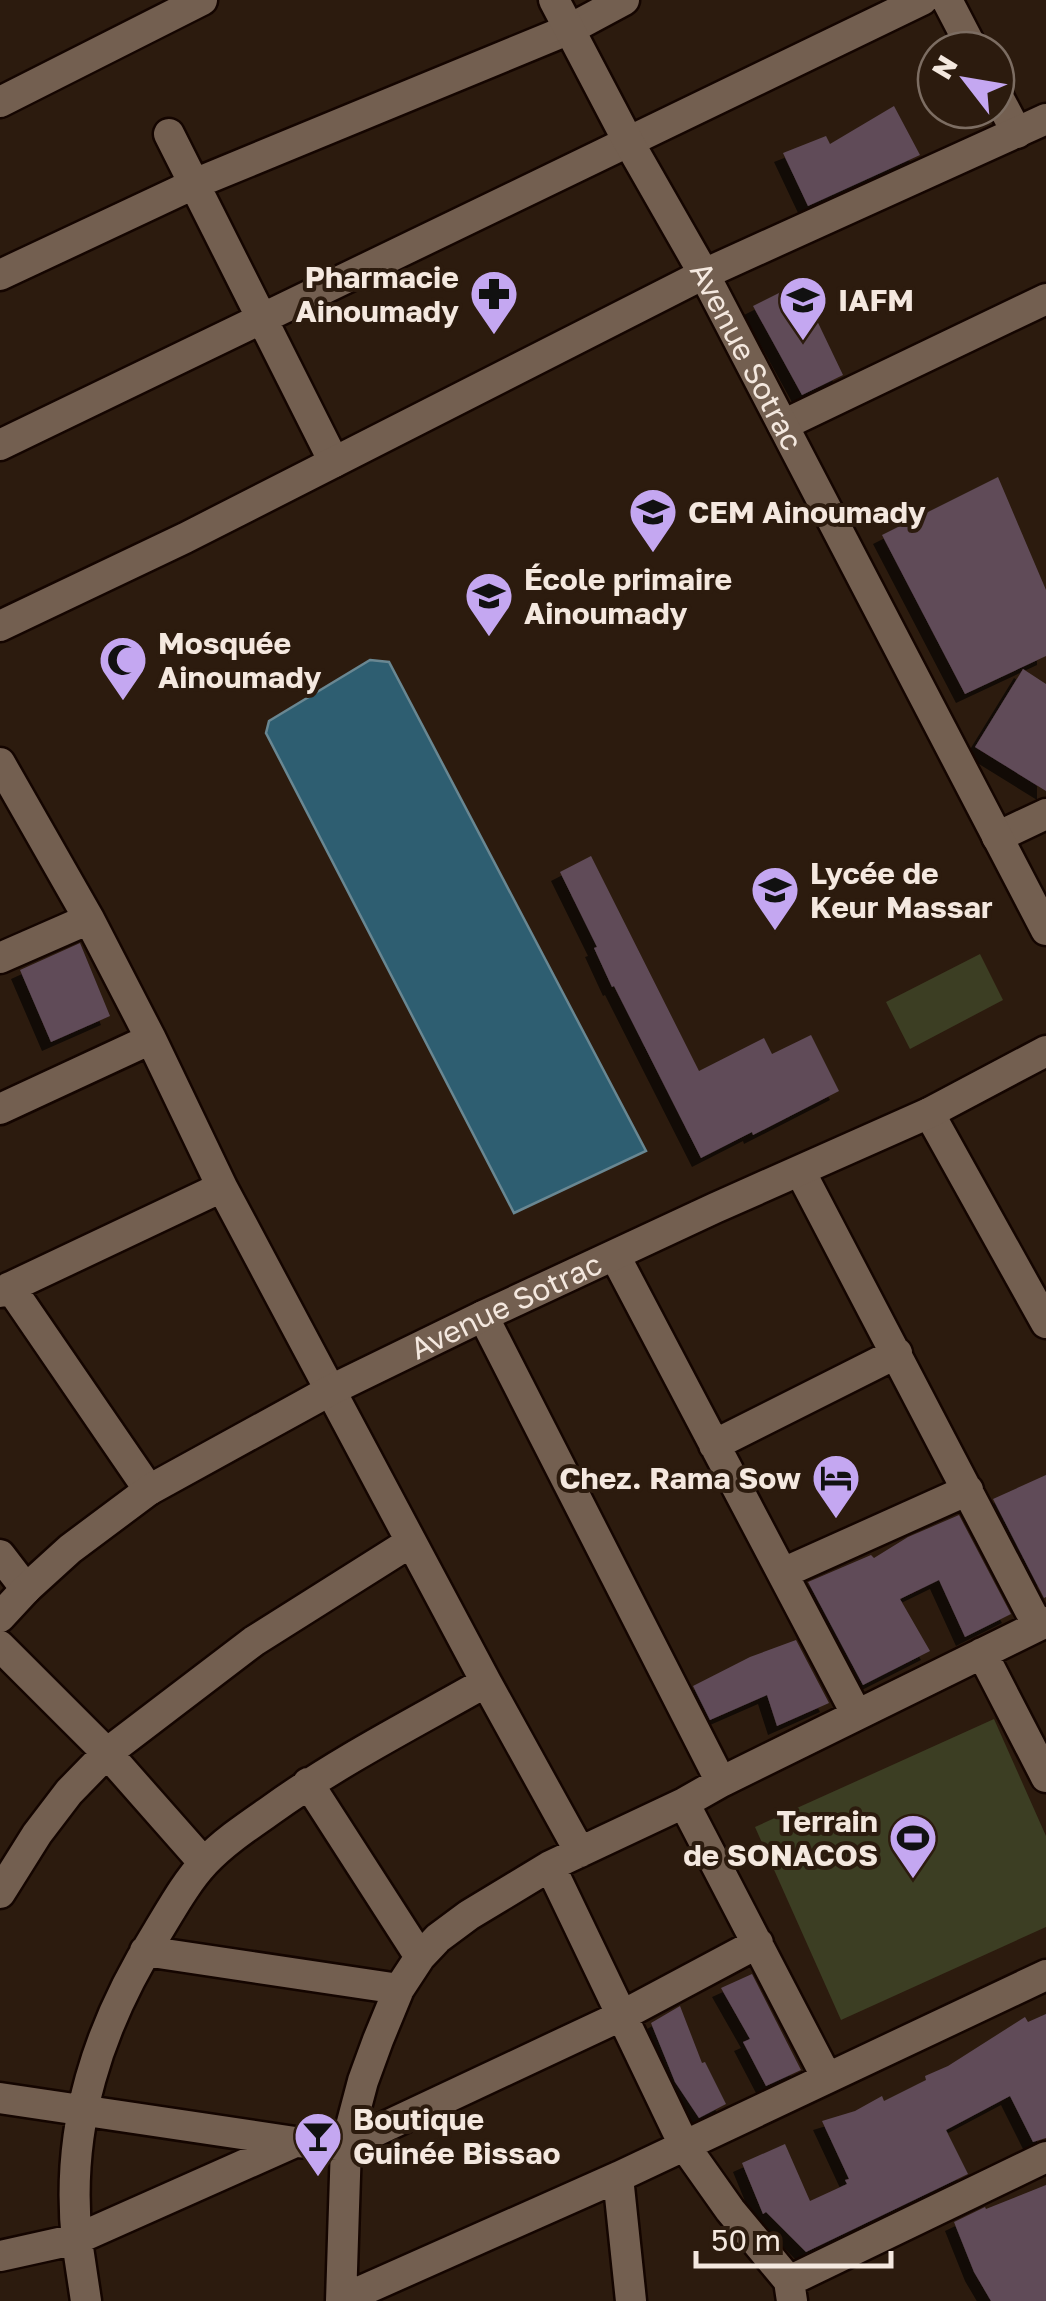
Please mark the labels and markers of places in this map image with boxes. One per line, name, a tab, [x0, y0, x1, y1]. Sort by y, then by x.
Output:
place label: Pharmacie Ainoumady	[295, 259, 459, 329]
pharmacy icon: Pharmacie Ainoumady	[468, 268, 520, 336]
school or university icon: IAFM	[777, 274, 829, 342]
place label: IAFM	[838, 282, 914, 318]
school or university icon: CEM Ainoumady	[627, 486, 679, 554]
place label: CEM Ainoumady	[688, 494, 926, 530]
place label: École primaire Ainoumady	[524, 561, 732, 631]
school or university icon: École primaire Ainoumady	[463, 570, 515, 638]
place label: Mosquée Ainoumady	[158, 625, 322, 695]
mosque icon: Mosquée Ainoumady	[97, 634, 149, 702]
place label: Lycée de Keur Massar	[810, 855, 993, 925]
school or university icon: Lycée de Keur Massar	[749, 864, 801, 932]
hotel icon: Chez. Rama Sow	[810, 1452, 862, 1520]
place label: Chez. Rama Sow	[559, 1460, 801, 1496]
place label: Terrain de SONACOS	[683, 1803, 878, 1873]
sports icon: Terrain de SONACOS	[887, 1812, 939, 1880]
place label: Boutique Guinée Bissao	[353, 2101, 561, 2171]
bar icon: Boutique Guinée Bissao	[292, 2110, 344, 2178]

